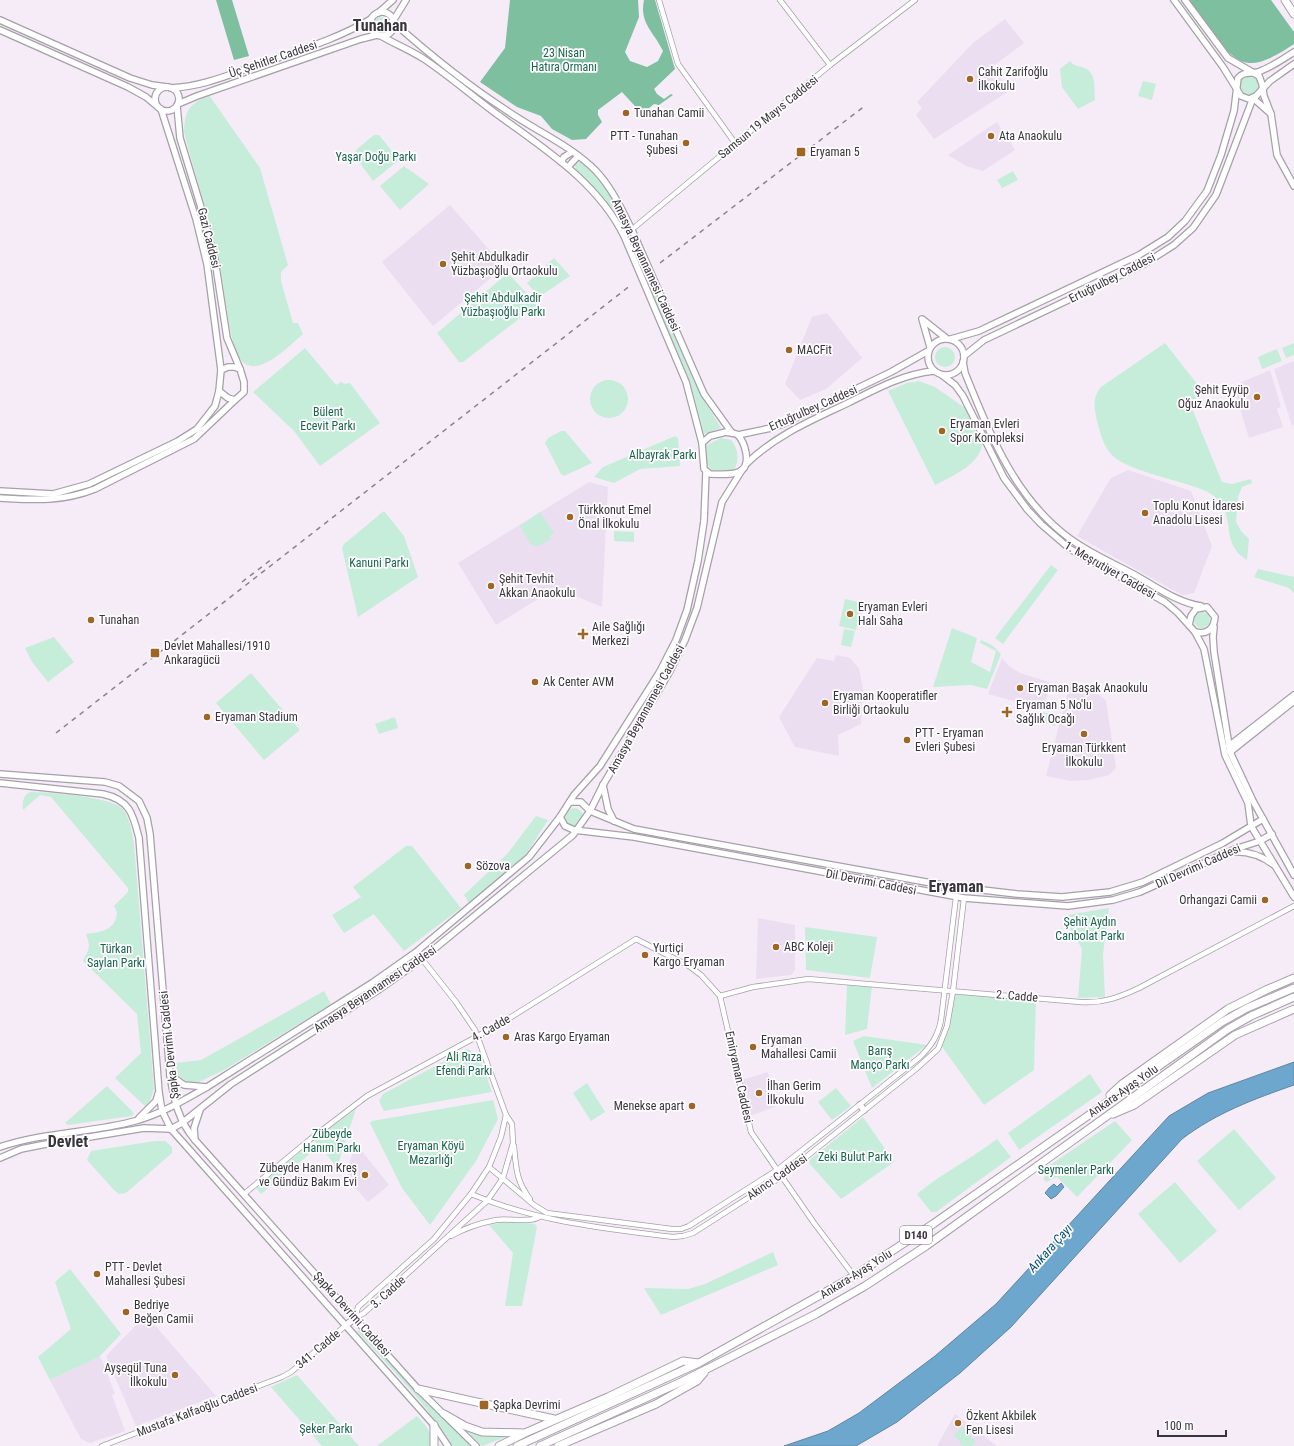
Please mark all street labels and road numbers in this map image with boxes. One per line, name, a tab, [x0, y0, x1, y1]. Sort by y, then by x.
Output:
street label: Üç Şehitler Caddesi	[227, 36, 319, 81]
street label: Samsun 19 Mayıs Caddesi	[715, 72, 821, 162]
street label: Amasya Beyannamesi Caddesi	[609, 196, 683, 334]
street label: Gazi Caddesi	[195, 206, 223, 270]
street label: Ertuğrulbey Caddesi	[1067, 250, 1157, 306]
street label: Ertuğrulbey Caddesi	[767, 382, 859, 434]
street label: 1. Meşrutiyet Caddesi	[1062, 538, 1158, 602]
street label: Amasya Beyannamesi Caddesi	[605, 642, 687, 776]
street label: Dil Devrimi Caddesi	[1153, 841, 1243, 891]
street label: Dil Devrimi Caddesi	[825, 866, 917, 898]
street label: Amasya Beyannamesi Caddesi	[311, 943, 439, 1035]
street label: 2. Cadde	[996, 987, 1039, 1005]
street label: Şapka Devrimi Caddesi	[156, 990, 182, 1100]
street label: 4. Cadde	[469, 1012, 513, 1044]
street label: Emiryaman Caddesi	[722, 1030, 756, 1124]
street label: Ankara-Ayaş Yolu	[1085, 1062, 1161, 1120]
street label: Akıncı Caddesi	[744, 1151, 810, 1203]
road number: D140	[900, 1226, 932, 1244]
street label: Ankara-Ayaş Yolu	[818, 1246, 895, 1302]
street label: Şapka Devrimi Caddesi	[310, 1269, 394, 1359]
street label: 3. Cadde	[368, 1273, 409, 1311]
street label: 341. Cadde	[293, 1326, 343, 1372]
street label: Mustafa Kalfaoğlu Caddesi	[135, 1381, 259, 1439]

